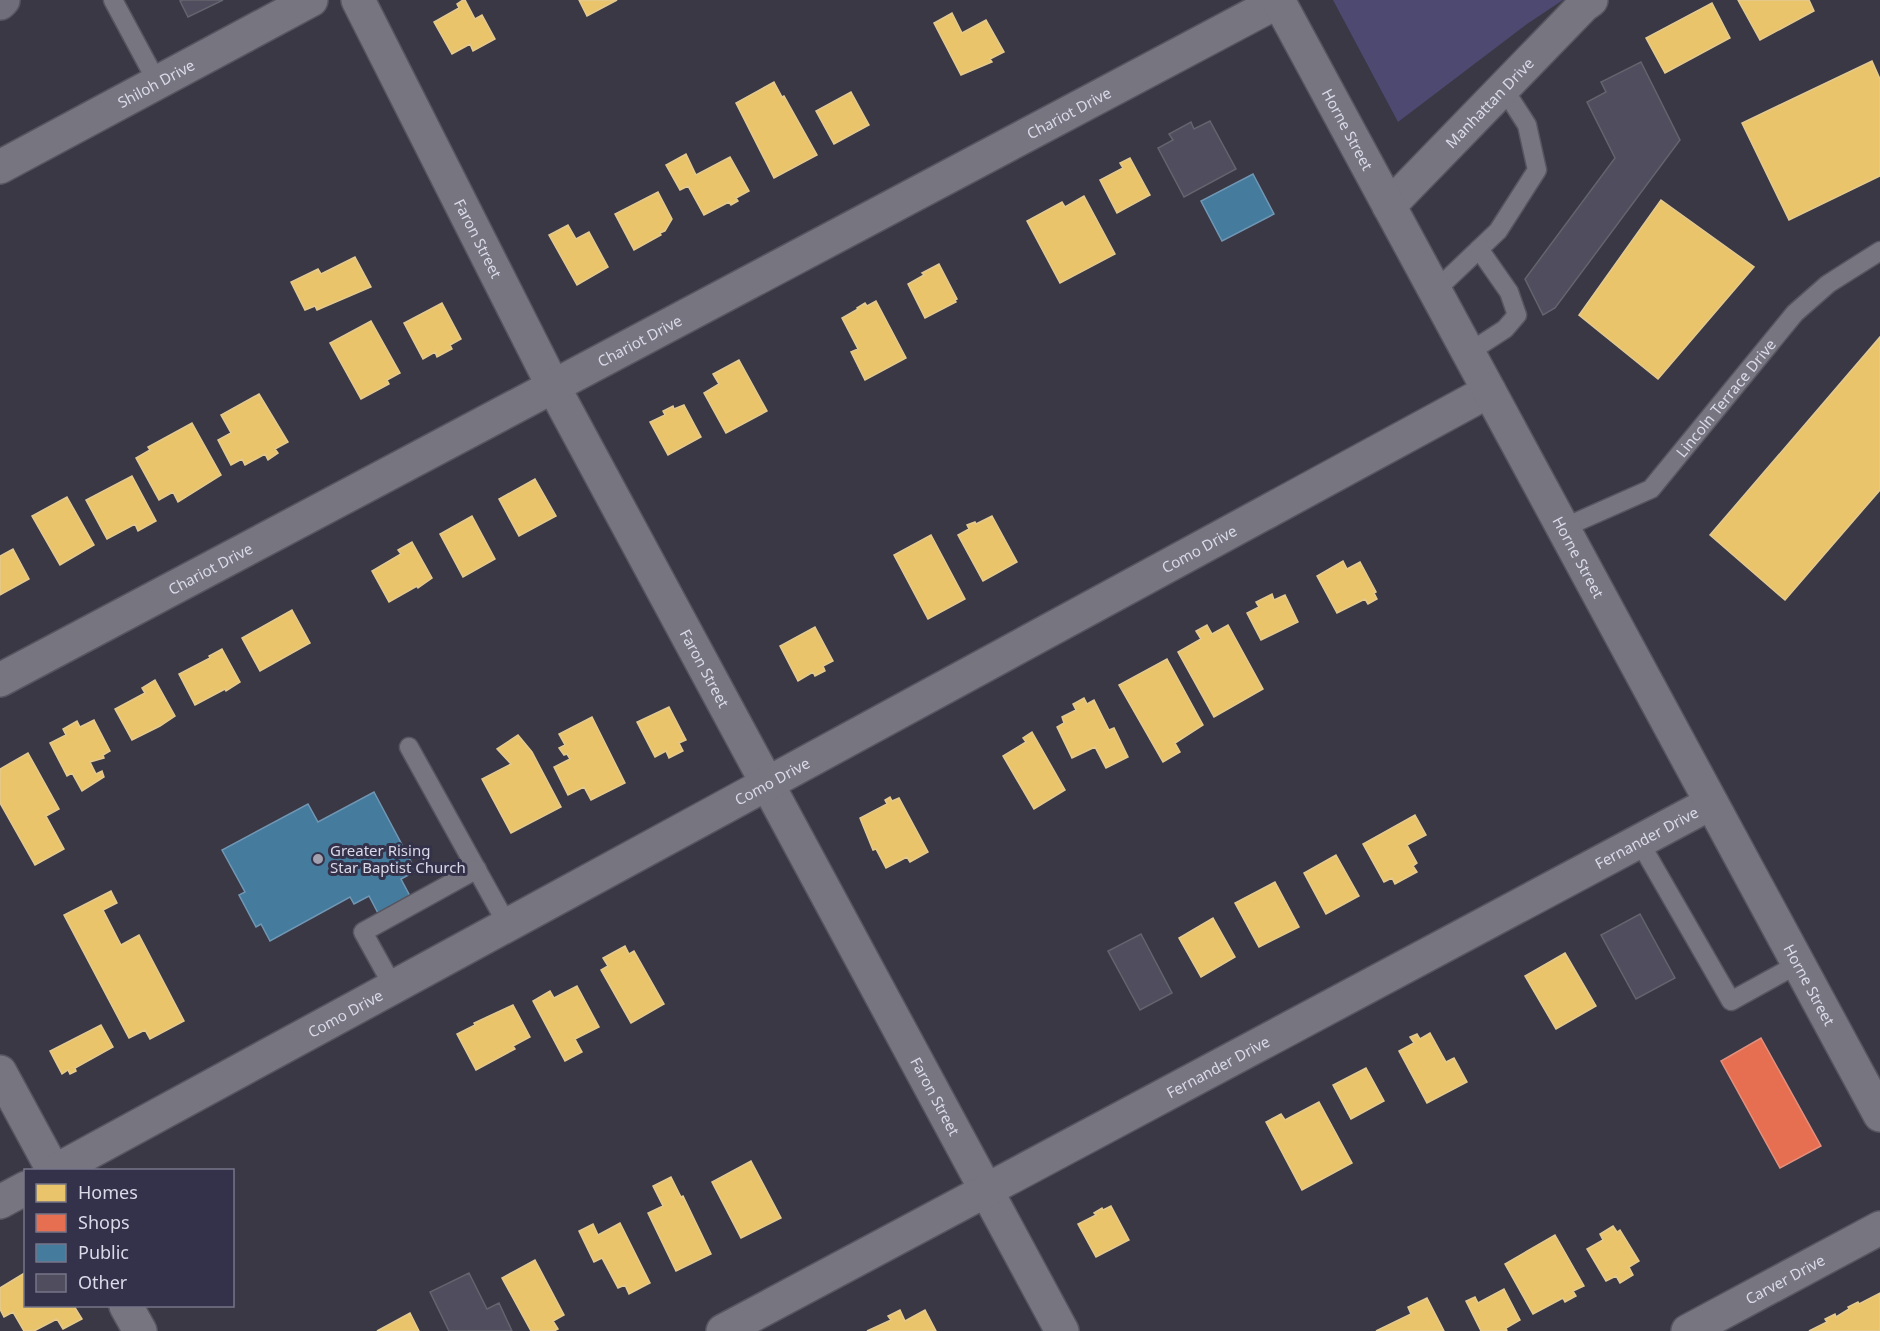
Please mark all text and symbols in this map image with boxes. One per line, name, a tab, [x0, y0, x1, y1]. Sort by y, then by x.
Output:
street label: Manhattan Drive	[1441, 53, 1538, 152]
street label: Shiloh Drive	[114, 54, 198, 112]
street label: Chariot Drive	[1023, 82, 1114, 143]
street label: Horne Street	[1318, 85, 1378, 174]
street label: Faron Street	[450, 195, 507, 282]
street label: Chariot Drive	[594, 310, 685, 371]
street label: Lincoln Terrace Drive	[1671, 335, 1780, 461]
street label: Horne Street	[1549, 513, 1609, 602]
street label: Como Drive	[1158, 520, 1240, 577]
street label: Chariot Drive	[165, 538, 256, 599]
street label: Faron Street	[676, 625, 735, 711]
street label: Como Drive	[731, 752, 813, 810]
street label: Fernander Drive	[1591, 802, 1702, 873]
place label: Greater Rising Star Baptist Church	[330, 840, 466, 877]
marker: Greater Rising Star Baptist Church	[311, 852, 325, 866]
street label: Horne Street	[1779, 940, 1840, 1030]
street label: Como Drive	[304, 985, 386, 1042]
street label: Fernander Drive	[1163, 1031, 1273, 1102]
street label: Faron Street	[906, 1053, 965, 1139]
legend	[24, 1169, 234, 1307]
text: Homes	[78, 1180, 138, 1204]
text: Shops	[78, 1210, 130, 1234]
text: Public	[78, 1240, 129, 1264]
street label: Carver Drive	[1742, 1250, 1828, 1308]
text: Other	[78, 1270, 128, 1294]

